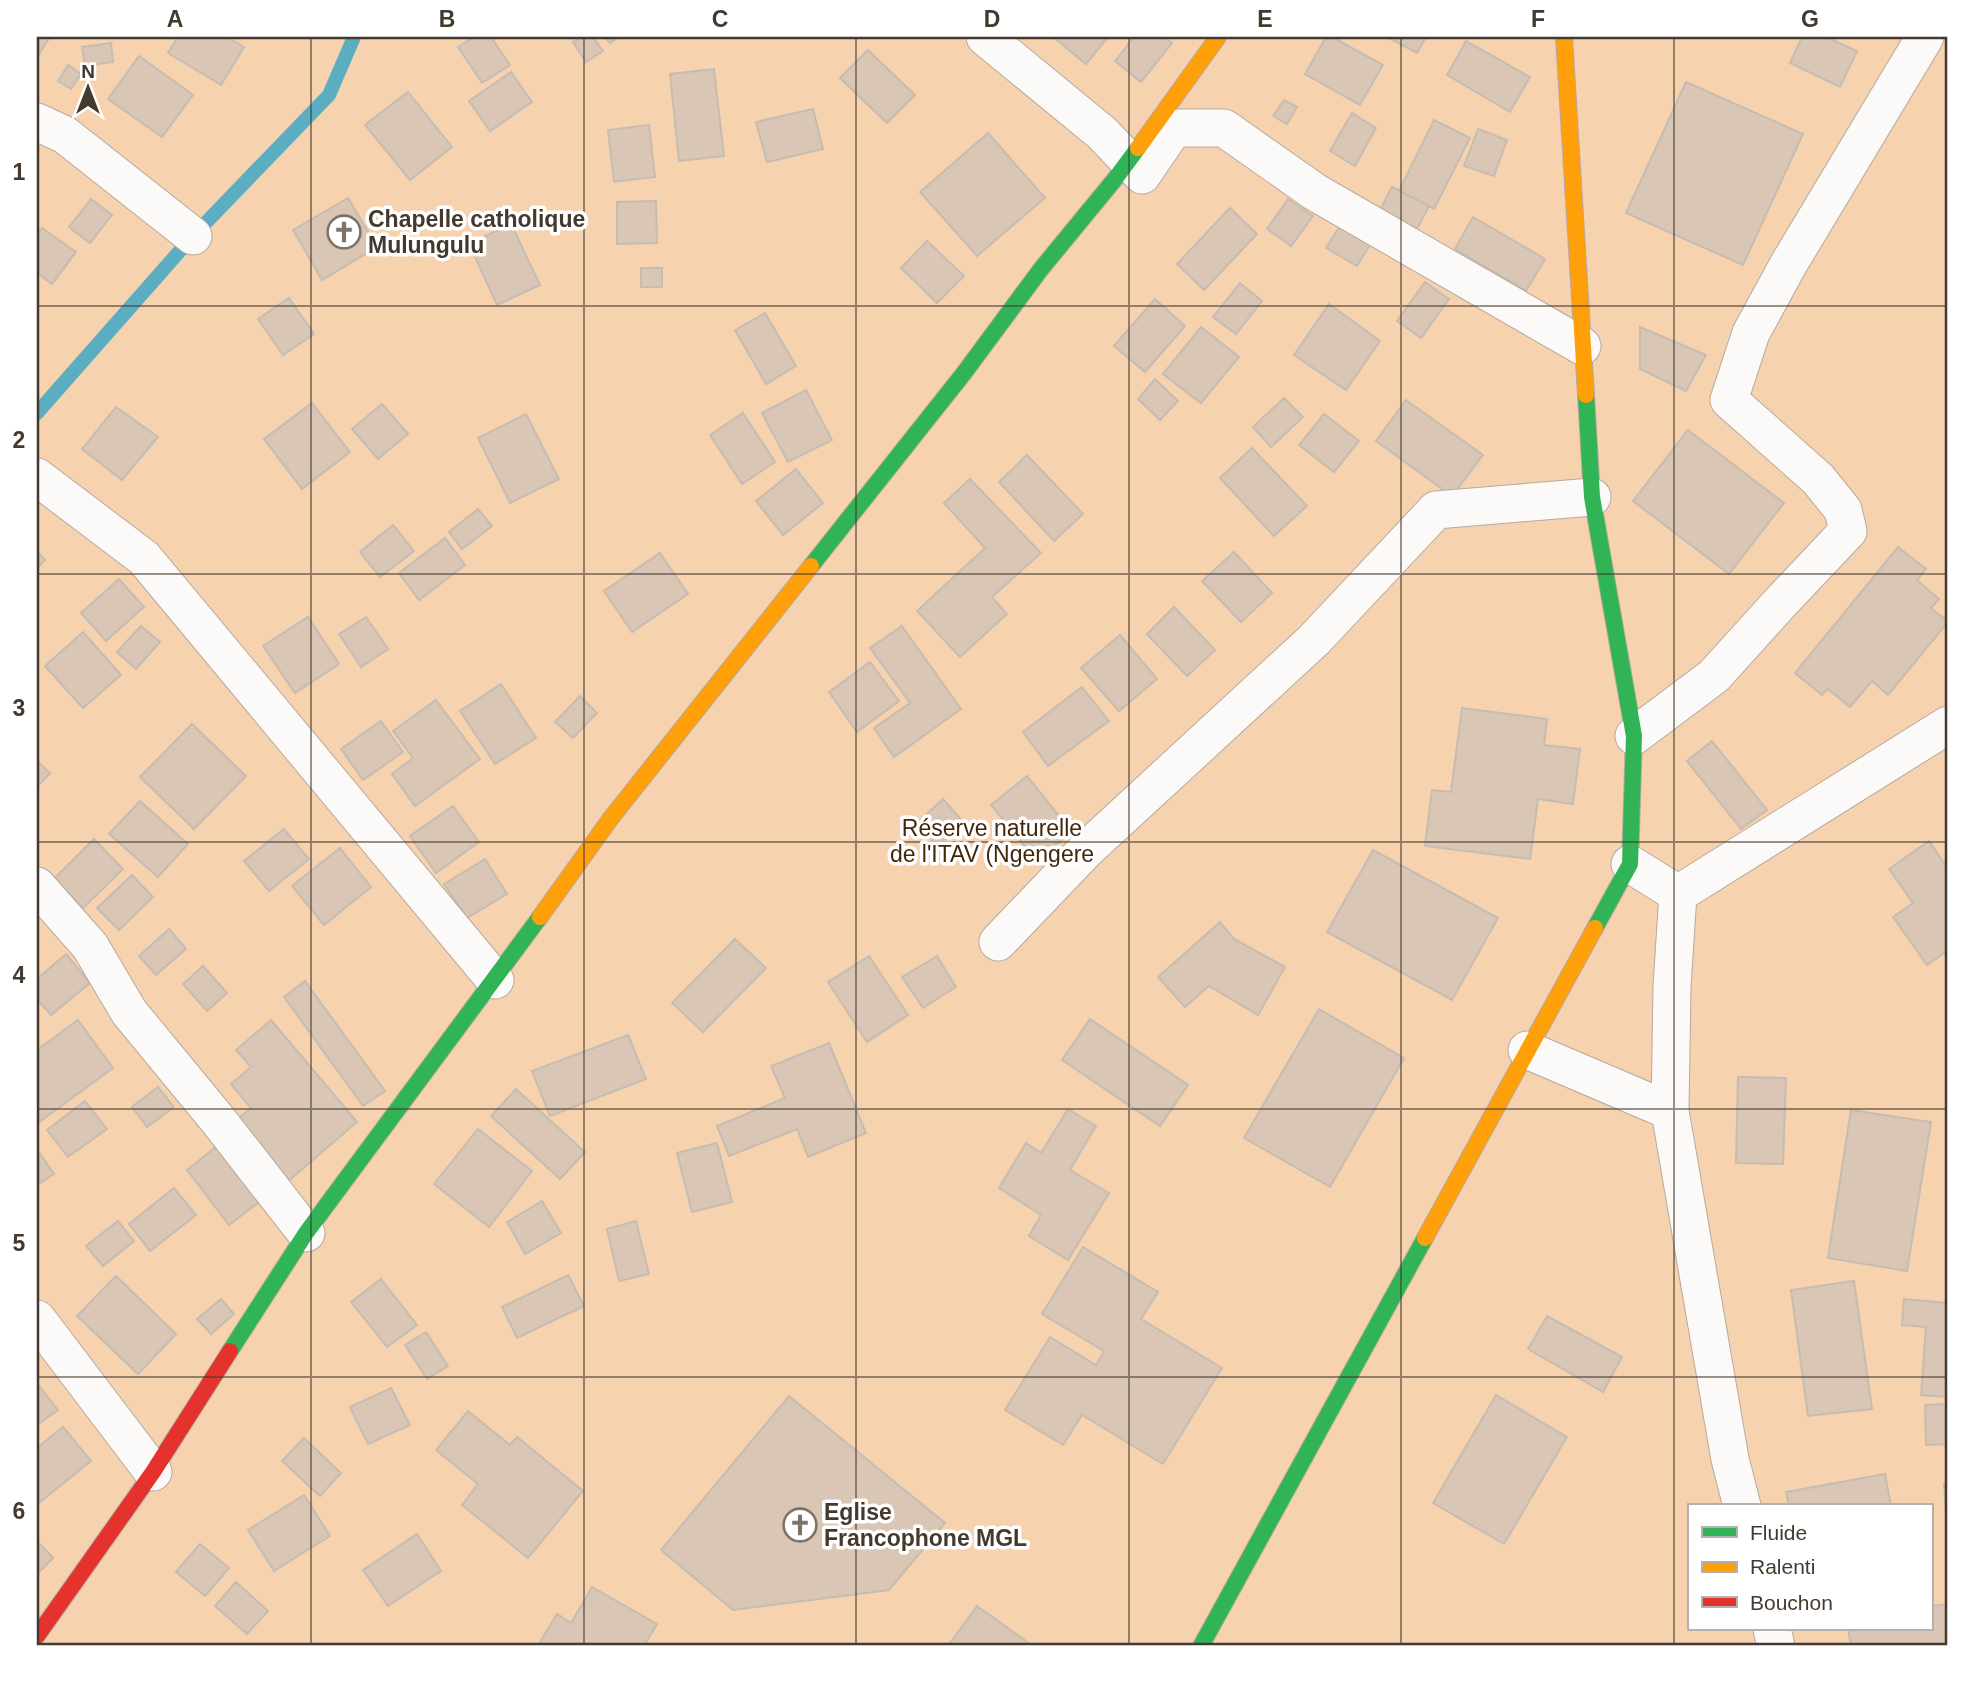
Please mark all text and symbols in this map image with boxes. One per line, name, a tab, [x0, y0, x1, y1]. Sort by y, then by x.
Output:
text: A	[167, 6, 183, 32]
text: B	[439, 6, 455, 32]
text: C	[712, 6, 728, 32]
text: D	[984, 6, 1000, 32]
text: E	[1257, 6, 1273, 32]
text: F	[1531, 6, 1545, 32]
text: G	[1801, 6, 1819, 32]
north arrow	[52, 52, 122, 122]
text: N	[81, 61, 95, 82]
text: 1	[13, 159, 26, 185]
place label: Chapelle catholique Mulungulu	[368, 206, 585, 258]
church icon: Chapelle catholique Mulungulu	[325, 213, 363, 251]
text: 2	[13, 427, 25, 453]
text: 3	[13, 695, 25, 721]
park label: Réserve naturelle de l'ITAV (Ngengere	[890, 815, 1094, 867]
text: 4	[13, 962, 26, 988]
text: 5	[13, 1230, 26, 1256]
text: 6	[13, 1498, 25, 1524]
place label: Eglise Francophone MGL	[824, 1499, 1027, 1551]
legend	[1688, 1504, 1932, 1630]
church icon: Eglise Francophone MGL	[781, 1506, 819, 1544]
text: Fluide	[1750, 1521, 1807, 1544]
text: Ralenti	[1750, 1555, 1815, 1578]
text: Bouchon	[1750, 1591, 1833, 1614]

